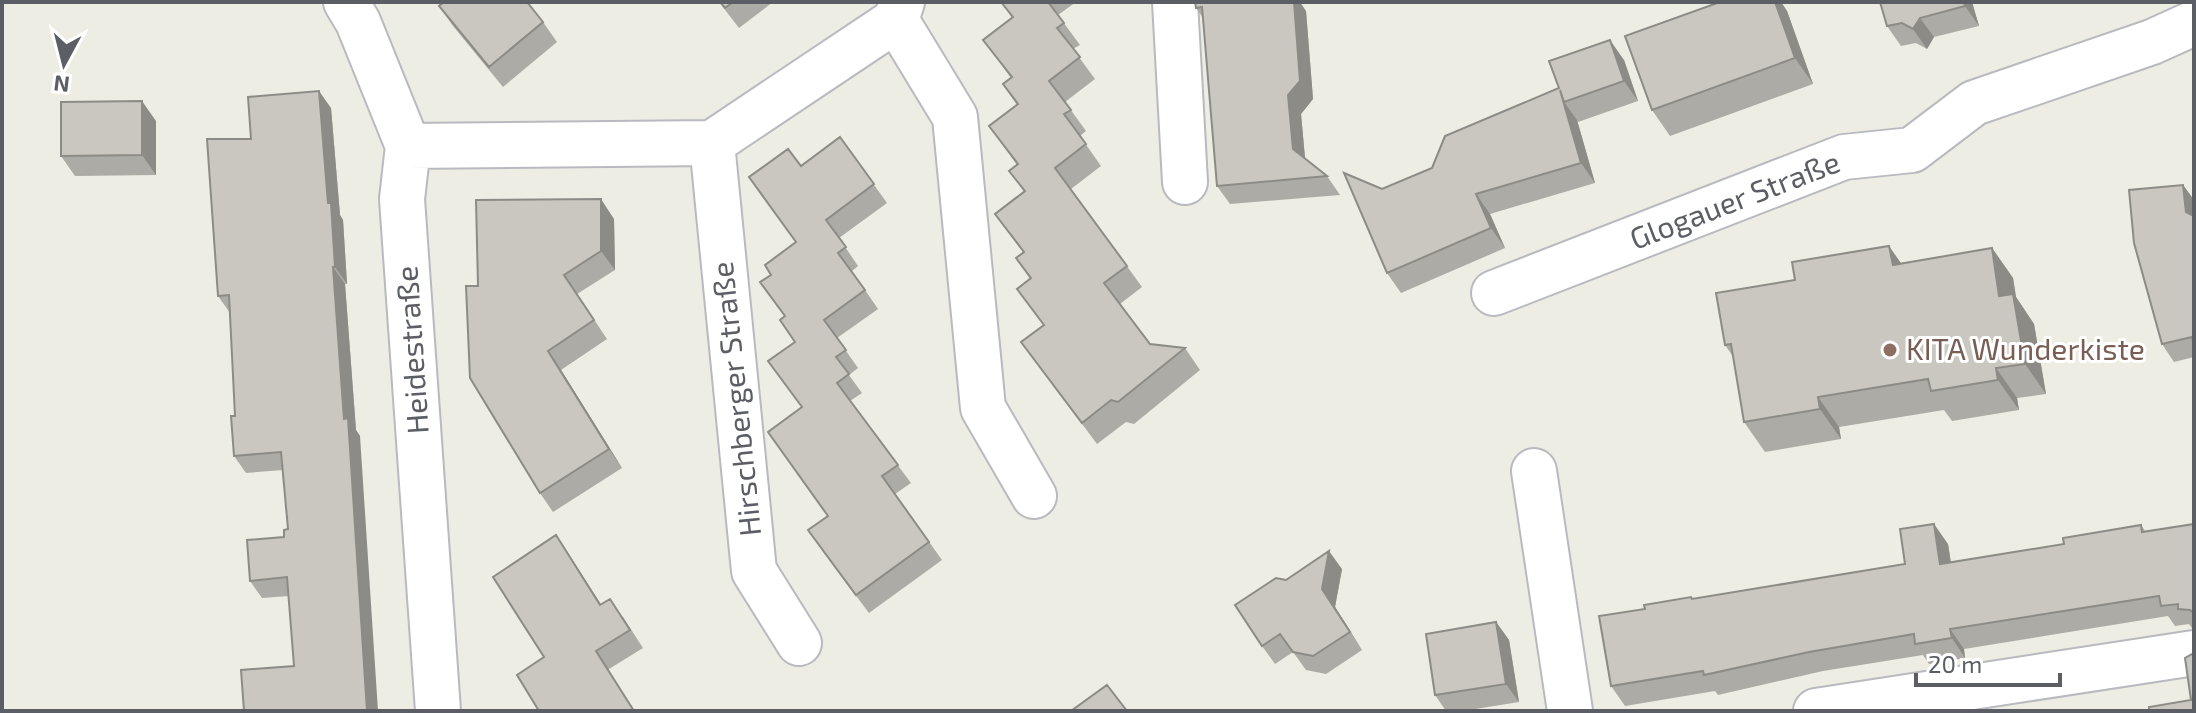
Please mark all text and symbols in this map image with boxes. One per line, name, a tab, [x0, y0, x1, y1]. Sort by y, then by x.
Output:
north arrow	[24, 24, 104, 104]
text: N	[52, 71, 71, 99]
street label: Glogauer Straße	[1624, 143, 1844, 256]
street label: Hirschberger Straße	[703, 260, 767, 538]
street label: Heidestraße	[387, 265, 435, 435]
place label: KITA Wunderkiste	[1906, 330, 2145, 366]
marker: KITA Wunderkiste	[1881, 341, 1899, 359]
scale bar	[1916, 637, 2060, 687]
text: 20 m	[1928, 649, 1982, 678]

